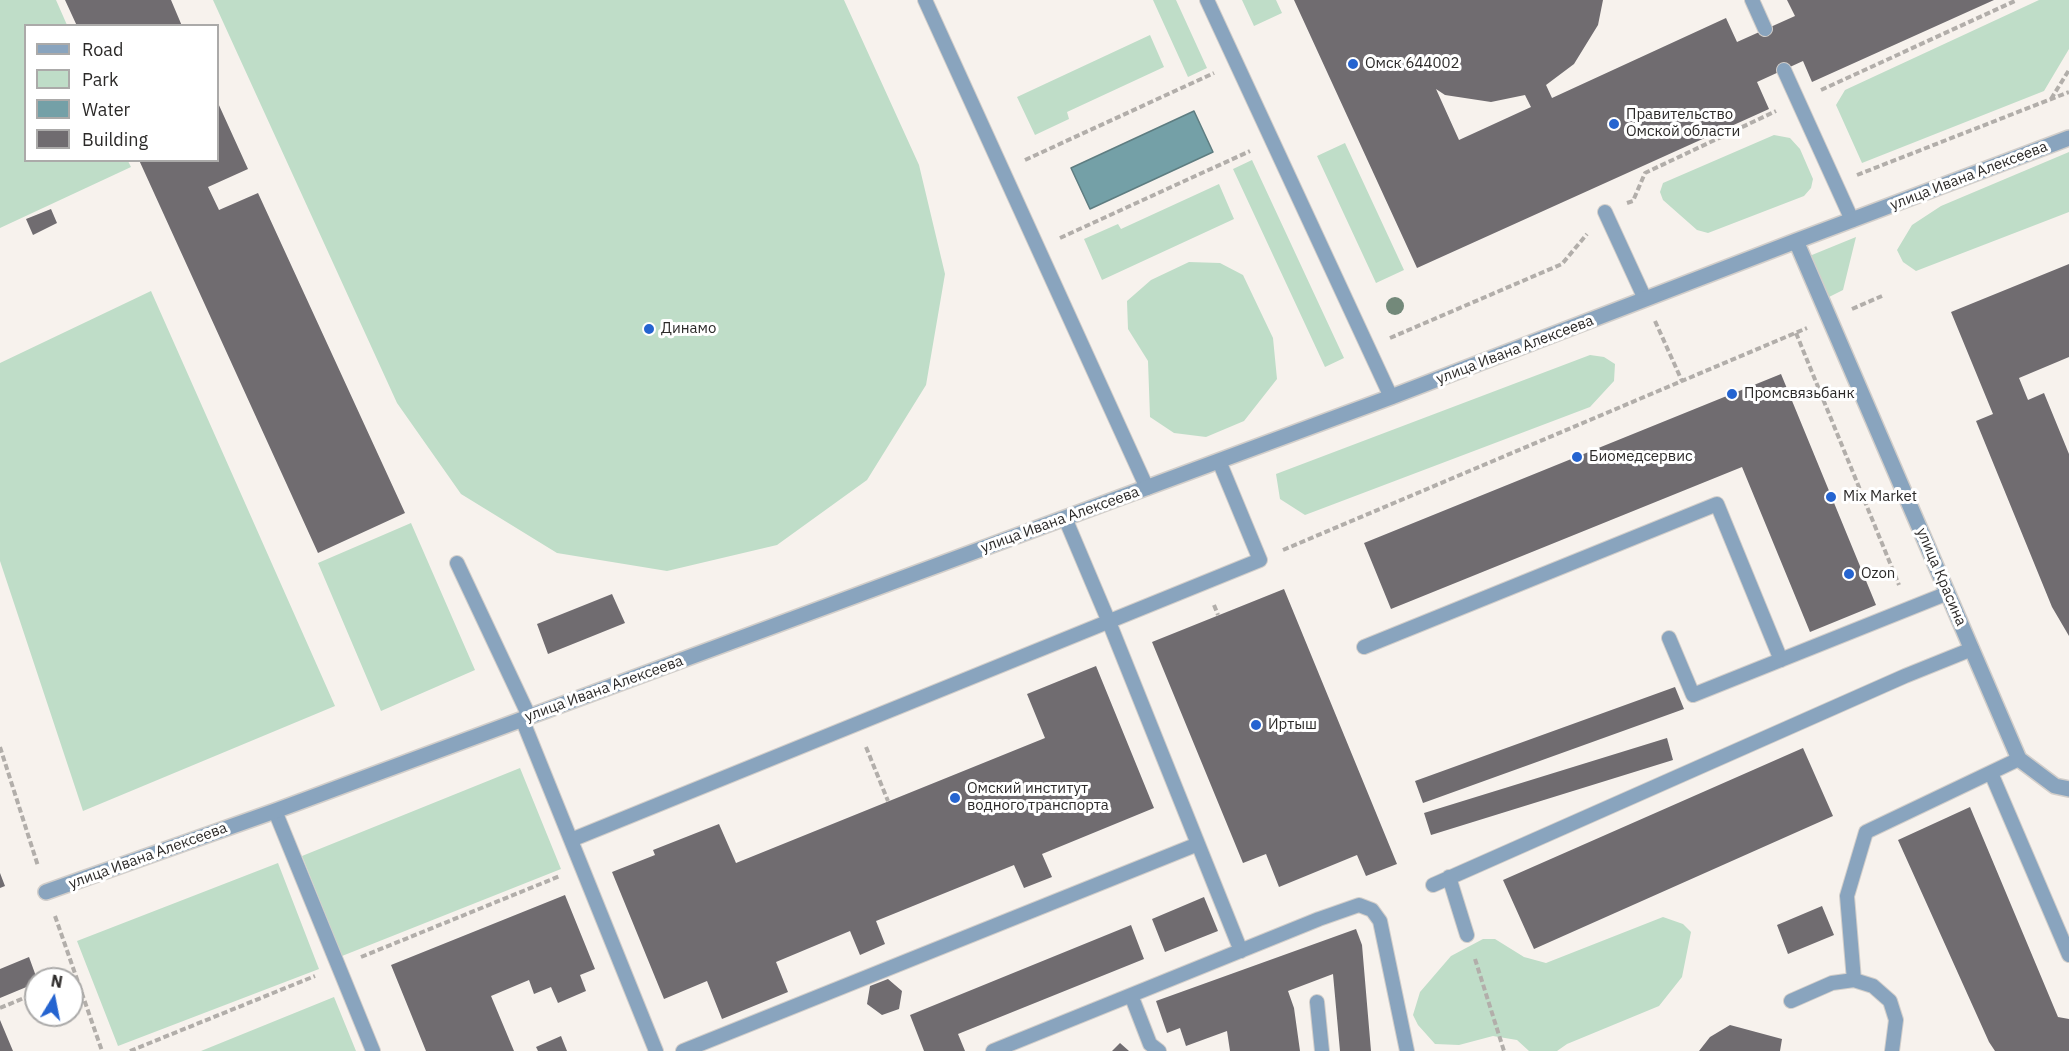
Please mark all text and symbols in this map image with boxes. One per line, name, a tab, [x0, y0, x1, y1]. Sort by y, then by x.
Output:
legend	[24, 24, 219, 162]
text: Road	[82, 38, 123, 61]
place label: Омск 644002	[1365, 55, 1459, 73]
marker: Омск 644002	[1346, 57, 1360, 71]
text: Park	[82, 68, 118, 91]
text: Water	[82, 98, 130, 121]
place label: Правительство Омской области	[1626, 106, 1740, 141]
marker: Правительство Омской области	[1607, 117, 1621, 131]
text: Building	[82, 128, 148, 151]
street label: улица Ивана Алексеева	[1888, 138, 2050, 214]
street label: улица Ивана Алексеева	[1434, 312, 1596, 388]
place label: Динамо	[661, 320, 716, 338]
marker: Динамо	[642, 322, 656, 336]
place label: Промсвязьбанк	[1744, 385, 1855, 403]
marker: Промсвязьбанк	[1725, 387, 1739, 401]
place label: Биомедсервис	[1589, 448, 1693, 466]
marker: Биомедсервис	[1570, 450, 1584, 464]
street label: улица Ивана Алексеева	[978, 483, 1142, 557]
place label: Mix Market	[1843, 488, 1917, 506]
marker: Mix Market	[1824, 490, 1838, 504]
street label: улица Красина	[1912, 525, 1970, 629]
place label: Ozon	[1861, 565, 1895, 583]
marker: Ozon	[1842, 567, 1856, 581]
street label: улица Ивана Алексеева	[522, 652, 686, 726]
place label: Иртыш	[1268, 716, 1317, 734]
marker: Иртыш	[1249, 718, 1263, 732]
place label: Омский институт водного транспорта	[967, 780, 1109, 815]
marker: Омский институт водного транспорта	[948, 791, 962, 805]
street label: улица Ивана Алексеева	[66, 819, 230, 893]
north arrow	[24, 967, 84, 1027]
text: N	[49, 970, 64, 992]

